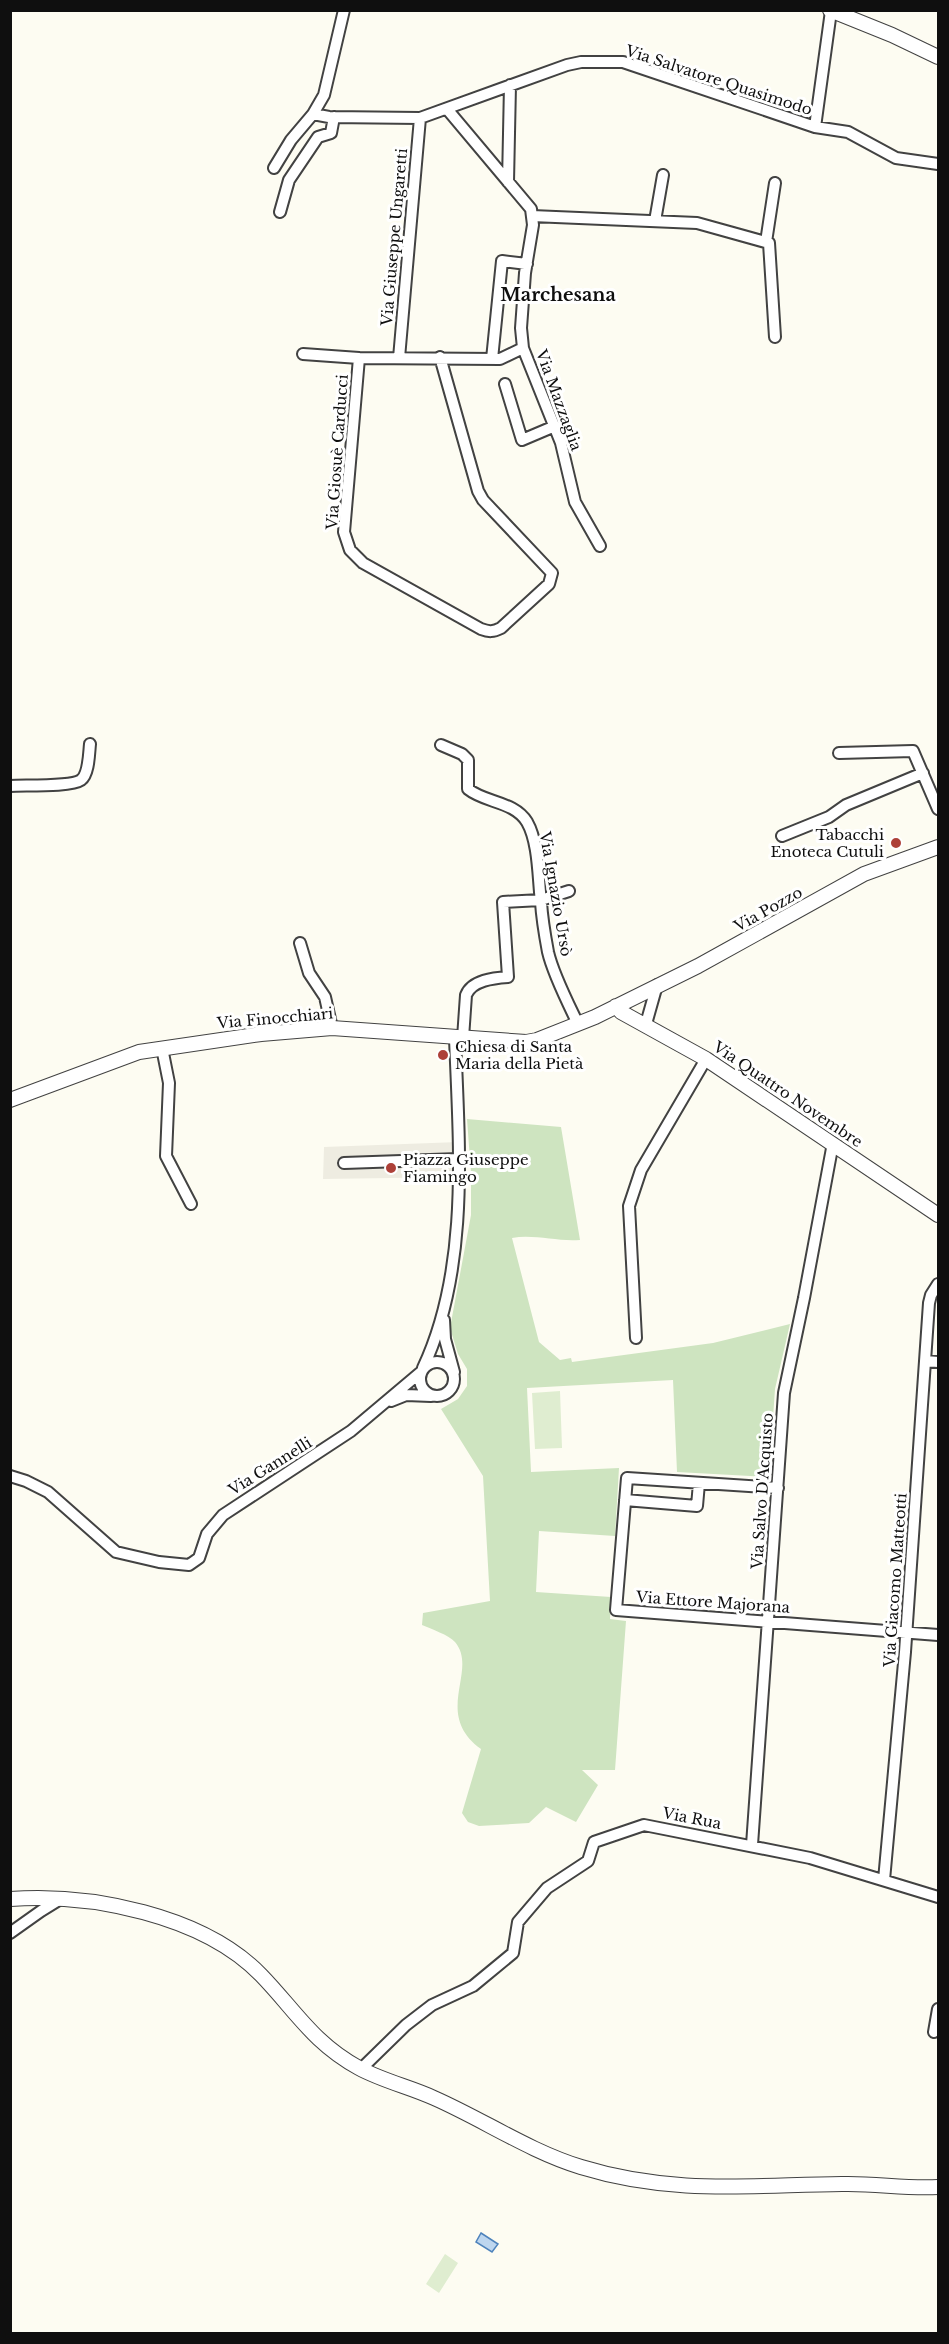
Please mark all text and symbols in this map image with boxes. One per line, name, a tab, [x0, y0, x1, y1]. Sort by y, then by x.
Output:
street label: Via Salvatore Quasimodo	[622, 41, 815, 119]
street label: Via Giuseppe Ungaretti	[377, 147, 411, 328]
district label: Marchesana	[500, 284, 616, 306]
street label: Via Mazzaglia	[532, 346, 586, 454]
street label: Via Giosuè Carducci	[322, 374, 352, 531]
place label: Tabacchi Enoteca Cutuli	[770, 825, 884, 861]
street label: Via Ignazio Ursò	[535, 829, 576, 958]
marker: Tabacchi Enoteca Cutuli	[889, 836, 903, 850]
street label: Via Pozzo	[730, 882, 806, 936]
street label: Via Finocchiari	[215, 1003, 334, 1033]
street label: Via Quattro Novembre	[709, 1036, 866, 1151]
place label: Chiesa di Santa Maria della Pietà	[455, 1037, 584, 1073]
marker: Chiesa di Santa Maria della Pietà	[436, 1048, 450, 1062]
place label: Piazza Giuseppe Fiamingo	[403, 1150, 528, 1186]
marker: Piazza Giuseppe Fiamingo	[384, 1161, 398, 1175]
street label: Via Salvo D'Acquisto	[747, 1412, 777, 1571]
street label: Via Gannelli	[224, 1433, 315, 1500]
street label: Via Giacomo Matteotti	[879, 1492, 911, 1669]
street label: Via Ettore Majorana	[634, 1587, 791, 1617]
street label: Via Rua	[660, 1803, 724, 1833]

